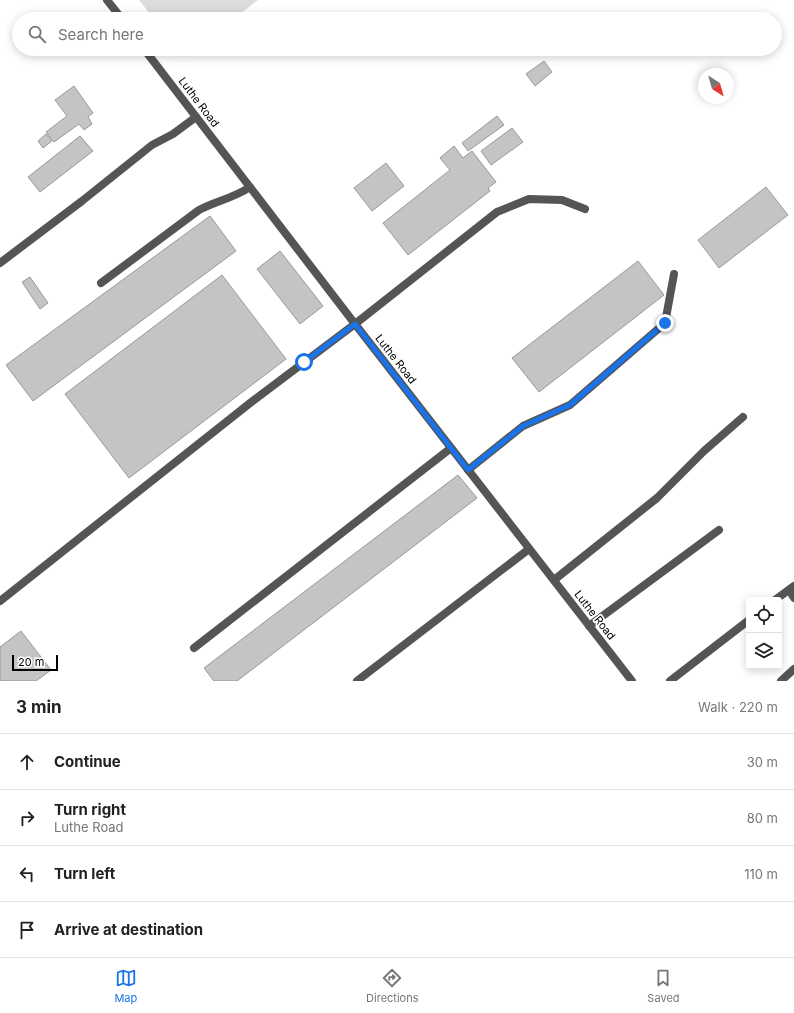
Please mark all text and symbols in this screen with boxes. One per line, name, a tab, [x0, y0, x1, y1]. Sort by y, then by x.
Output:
search box	[12, 12, 782, 56]
icon: search	[26, 23, 48, 45]
text: Search here	[58, 25, 144, 44]
north arrow	[698, 68, 734, 104]
street label: Luthe Road	[176, 74, 222, 130]
route end	[656, 314, 674, 332]
street label: Luthe Road	[372, 331, 420, 387]
route start	[295, 353, 313, 371]
street label: Luthe Road	[571, 587, 619, 643]
map controls	[746, 597, 782, 669]
button: locate	[746, 597, 782, 633]
button: layers	[746, 633, 782, 669]
scale bar	[12, 653, 58, 672]
text: 20 m	[18, 655, 44, 669]
text: 3 min	[16, 697, 62, 717]
text: Walk · 220 m	[698, 699, 778, 715]
icon: ahead	[16, 751, 38, 773]
text: Continue	[54, 752, 121, 771]
text: 30 m	[747, 754, 778, 770]
text: Turn right	[54, 800, 126, 819]
icon: right	[16, 807, 38, 829]
text: 80 m	[747, 810, 778, 826]
text: Luthe Road	[54, 819, 124, 835]
icon: left	[16, 863, 38, 885]
text: Turn left	[54, 864, 115, 883]
text: 110 m	[744, 866, 778, 882]
icon: arrive	[16, 919, 38, 941]
text: Arrive at destination	[54, 920, 203, 939]
tab: Map	[114, 967, 137, 1005]
tab: Directions	[366, 967, 419, 1005]
tab: Saved	[647, 967, 680, 1005]

